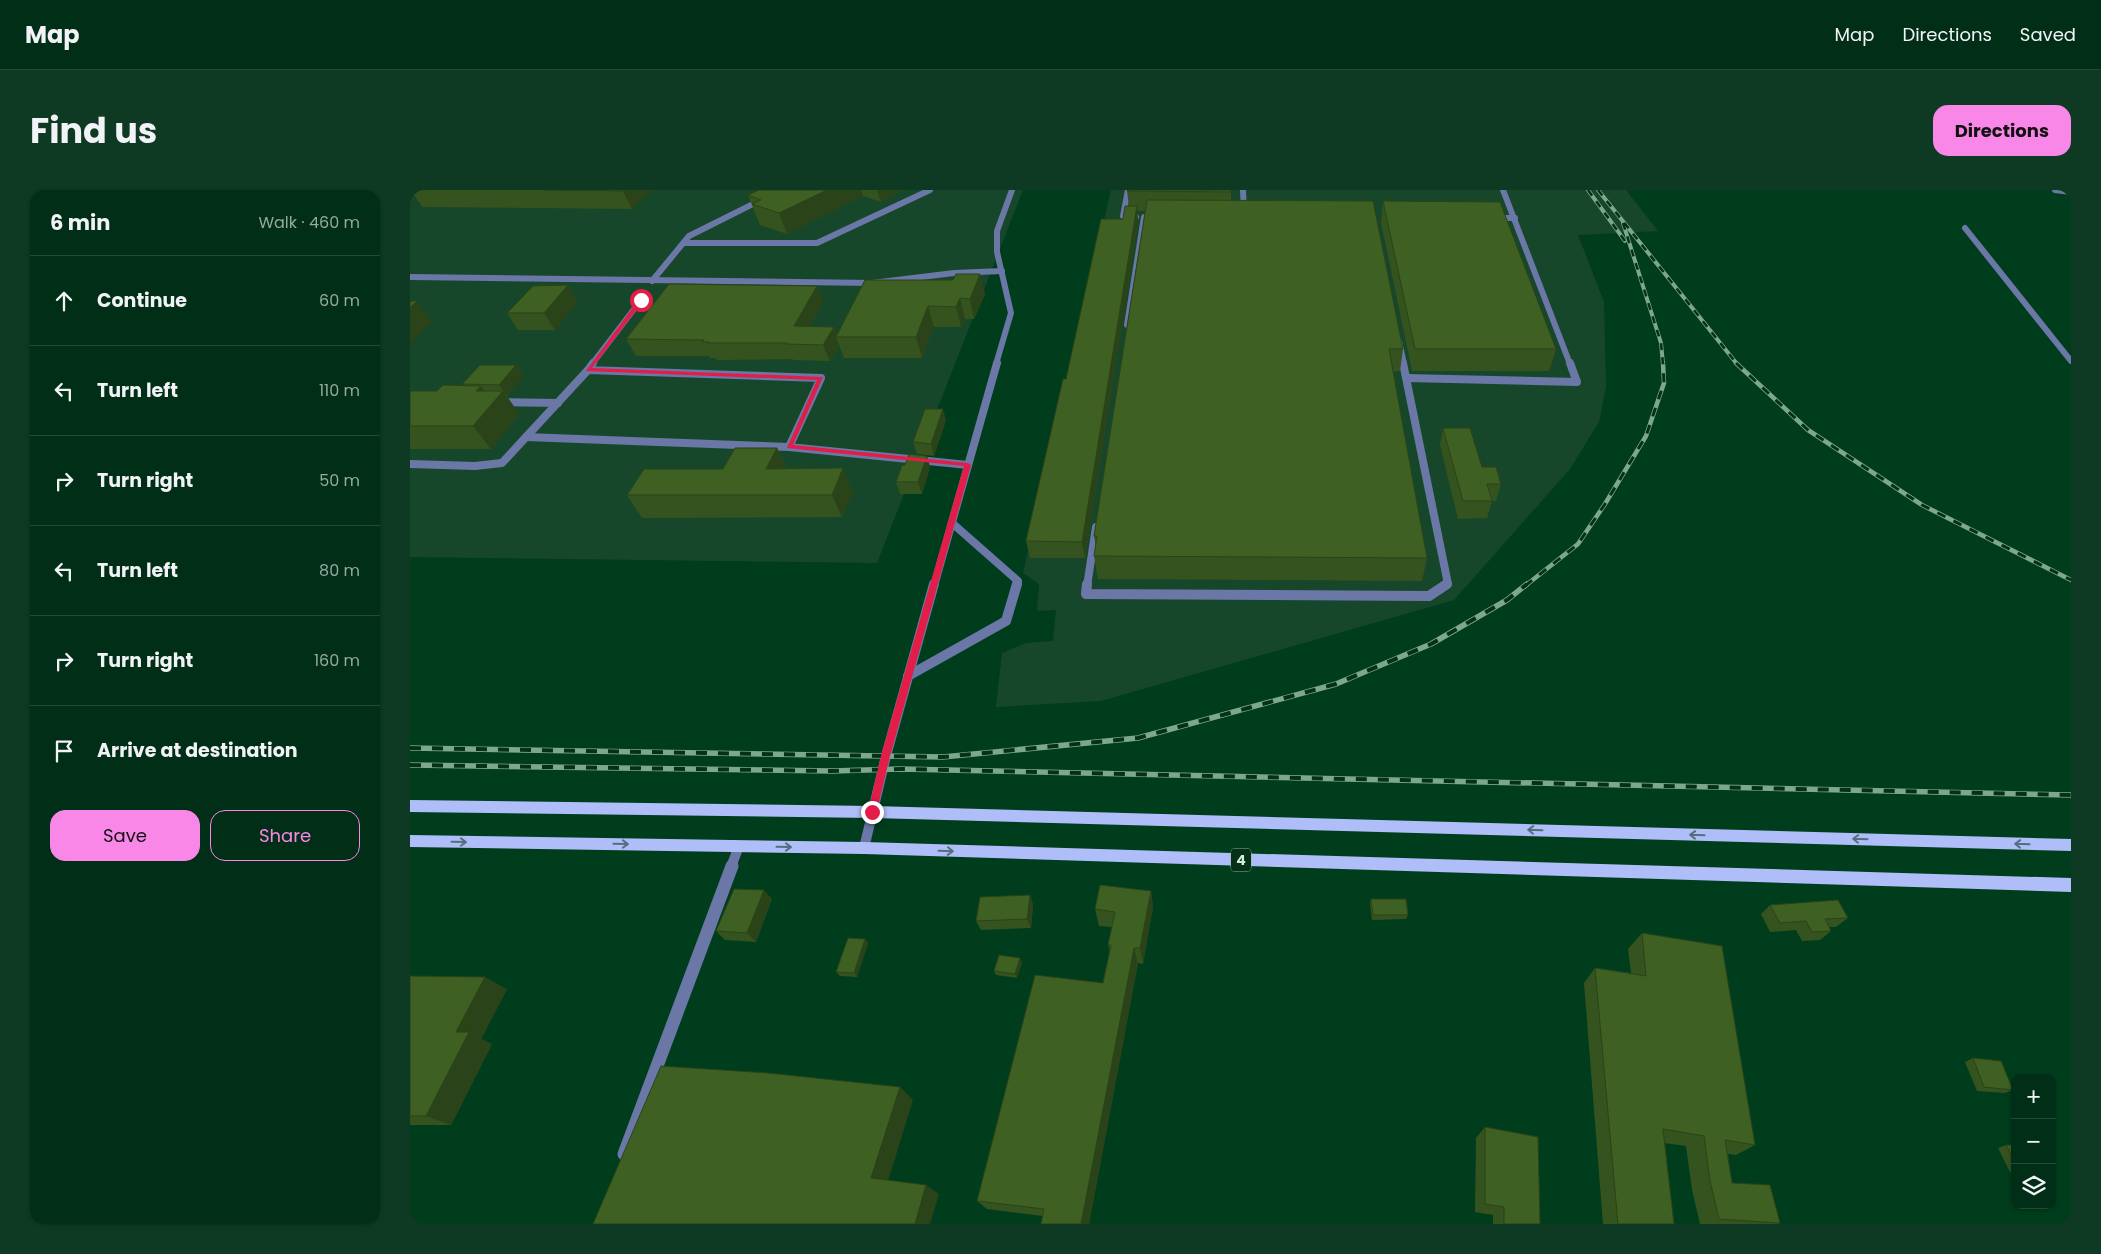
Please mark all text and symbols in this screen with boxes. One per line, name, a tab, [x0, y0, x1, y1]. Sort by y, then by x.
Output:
text: Map	[25, 18, 80, 51]
text: Map	[1835, 22, 1874, 47]
text: Directions	[1902, 22, 1992, 47]
text: Saved	[2020, 22, 2076, 47]
button: Directions	[1933, 105, 2071, 156]
text: Find us	[30, 106, 157, 155]
text: 6 min	[50, 208, 110, 237]
text: Walk · 460 m	[258, 211, 360, 234]
icon: ahead	[50, 287, 78, 315]
text: Continue	[97, 287, 187, 314]
text: 60 m	[319, 289, 360, 312]
route start	[630, 289, 653, 312]
icon: left	[50, 377, 78, 405]
text: Turn left	[97, 377, 178, 404]
text: 110 m	[319, 379, 360, 402]
icon: right	[50, 467, 78, 495]
text: Turn right	[97, 467, 193, 494]
text: 50 m	[319, 469, 360, 492]
icon: left	[50, 557, 78, 585]
text: Turn left	[97, 557, 178, 584]
text: 80 m	[319, 559, 360, 582]
icon: right	[50, 647, 78, 675]
text: Turn right	[97, 647, 193, 674]
text: 160 m	[314, 649, 360, 672]
icon: arrive	[50, 737, 78, 765]
text: Arrive at destination	[97, 737, 298, 764]
route end	[861, 801, 884, 824]
button: Save	[50, 810, 200, 861]
button: Share	[210, 810, 360, 861]
one-way arrow	[1527, 825, 1544, 835]
one-way arrow	[1690, 830, 1706, 840]
one-way arrow	[1852, 835, 1868, 844]
one-way arrow	[450, 837, 466, 847]
one-way arrow	[2015, 839, 2031, 849]
one-way arrow	[613, 840, 629, 849]
one-way arrow	[775, 842, 791, 852]
one-way arrow	[938, 846, 954, 855]
road number: 4	[1231, 848, 1251, 872]
map controls	[2011, 1074, 2056, 1209]
button: +	[2011, 1074, 2056, 1119]
button: −	[2011, 1119, 2056, 1164]
button: layers	[2011, 1164, 2056, 1209]

